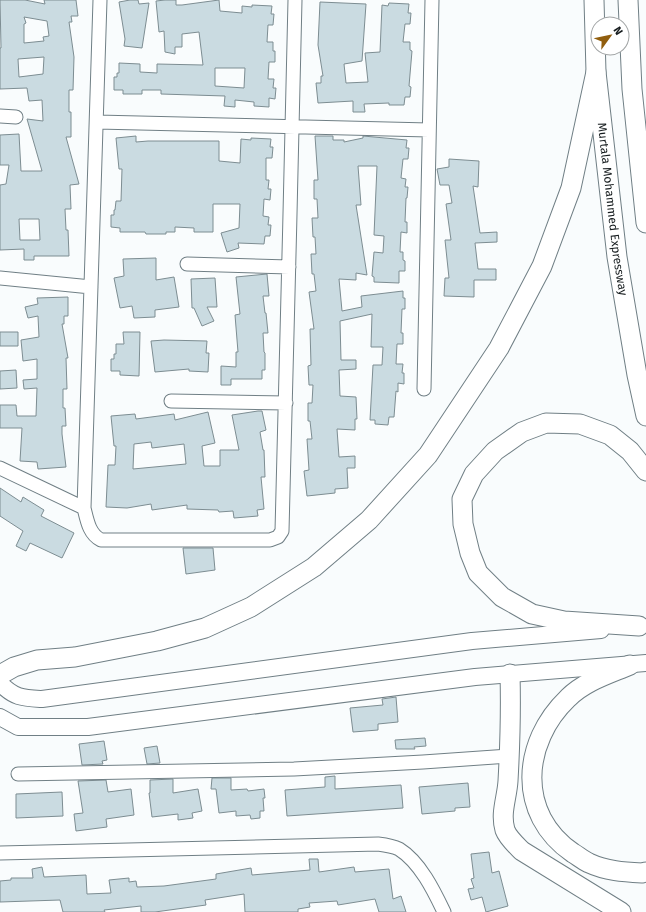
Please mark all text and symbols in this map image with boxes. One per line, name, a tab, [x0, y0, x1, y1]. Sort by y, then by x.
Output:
north arrow	[590, 16, 630, 56]
text: N	[611, 24, 625, 37]
street label: Murtala Mohammed Expressway	[595, 122, 630, 297]

